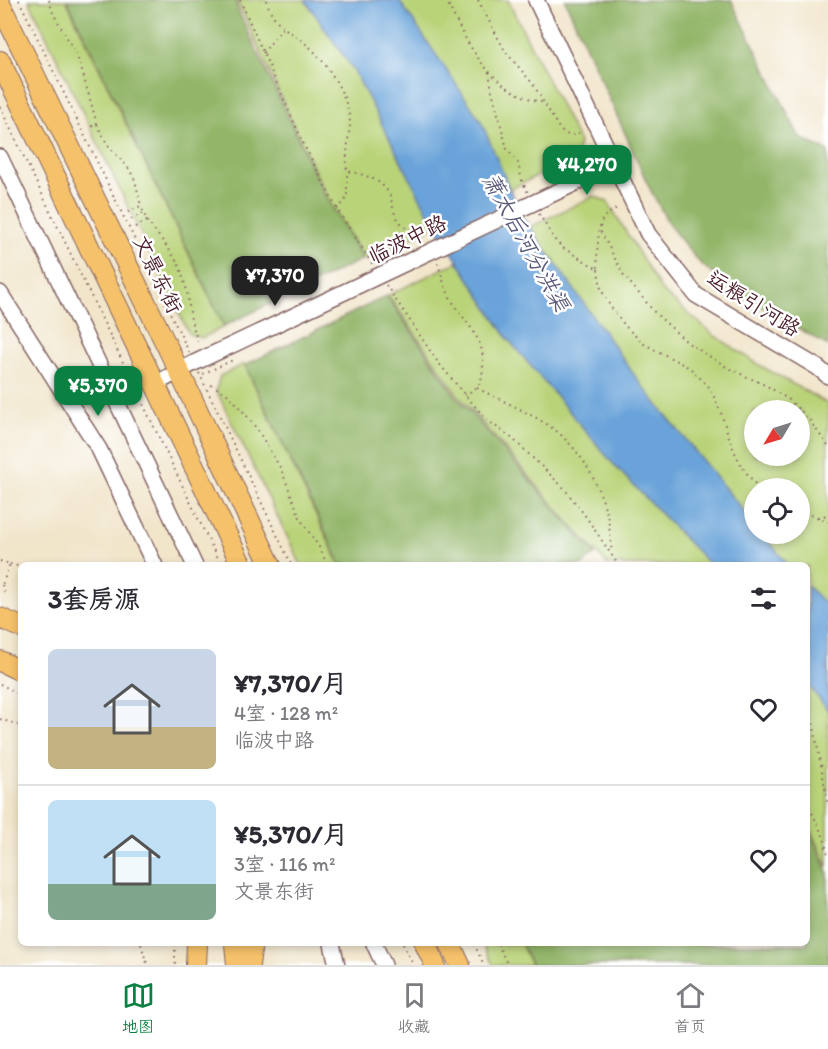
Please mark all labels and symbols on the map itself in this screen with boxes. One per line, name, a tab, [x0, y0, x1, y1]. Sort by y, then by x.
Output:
pin: ¥4,270	[538, 145, 636, 196]
water label: 萧太后河分洪渠	[477, 168, 576, 318]
street label: 临波中路	[364, 209, 450, 269]
street label: 文景东街	[128, 231, 188, 317]
pin: ¥7,370	[226, 256, 324, 307]
street label: 运粮引河路	[703, 265, 805, 341]
pin: ¥5,370	[49, 366, 147, 417]
north arrow	[744, 400, 810, 466]

